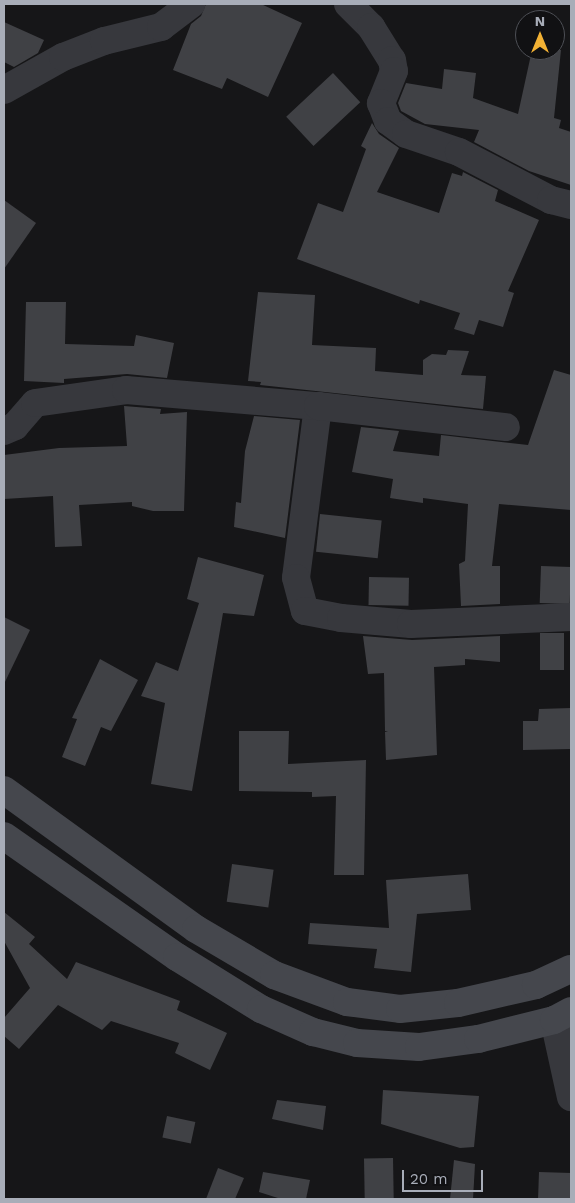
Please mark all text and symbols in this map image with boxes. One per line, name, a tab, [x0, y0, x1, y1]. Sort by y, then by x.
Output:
north arrow	[515, 10, 565, 60]
text: N	[535, 13, 545, 29]
scale bar	[405, 1160, 486, 1192]
text: 20 m	[410, 1170, 448, 1188]

